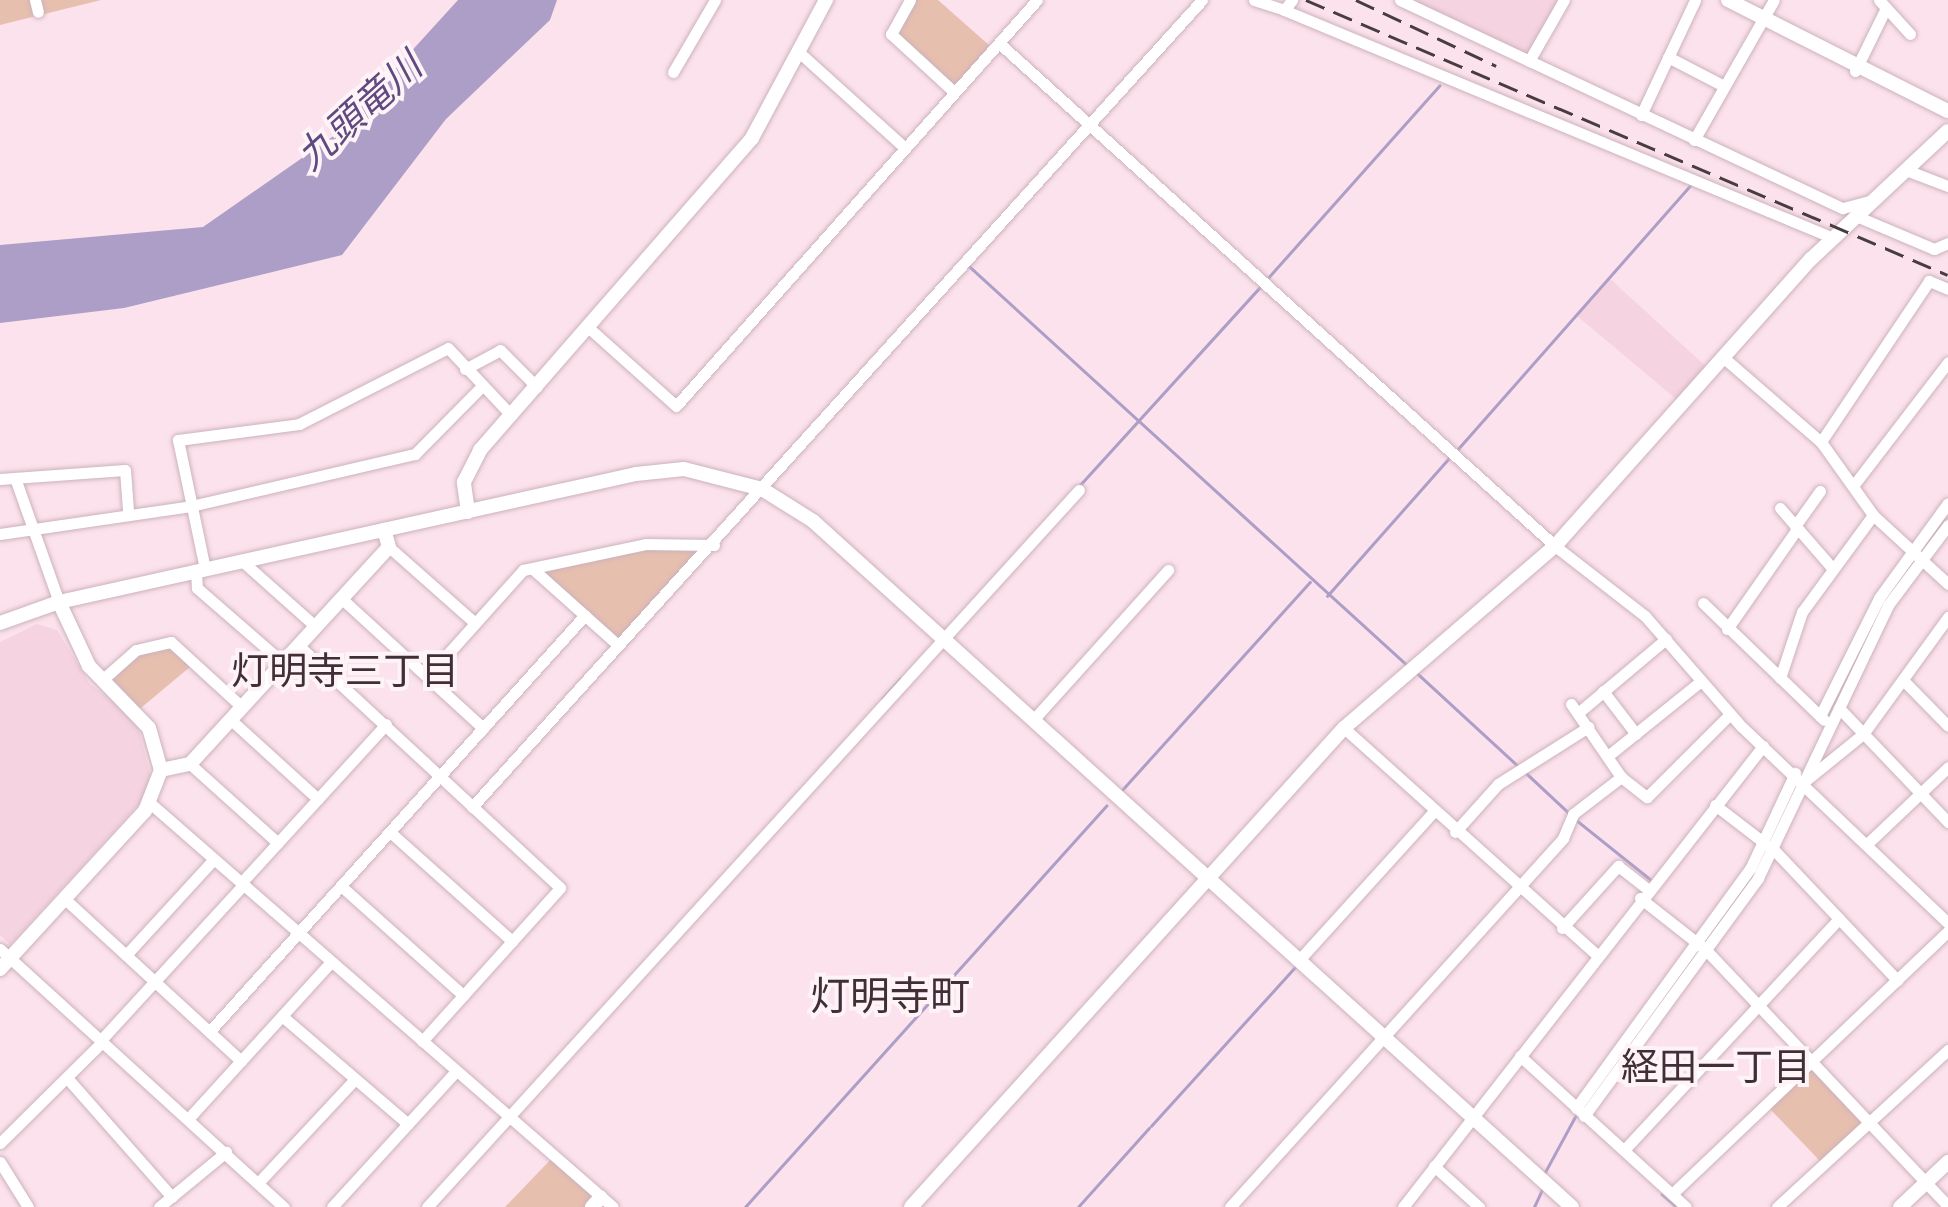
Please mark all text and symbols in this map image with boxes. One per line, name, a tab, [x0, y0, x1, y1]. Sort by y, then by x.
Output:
water label: 九頭竜川	[287, 43, 431, 179]
district label: 灯明寺三丁目	[231, 648, 459, 694]
district label: 灯明寺町	[810, 972, 970, 1020]
district label: 経田一丁目	[1621, 1044, 1811, 1090]

